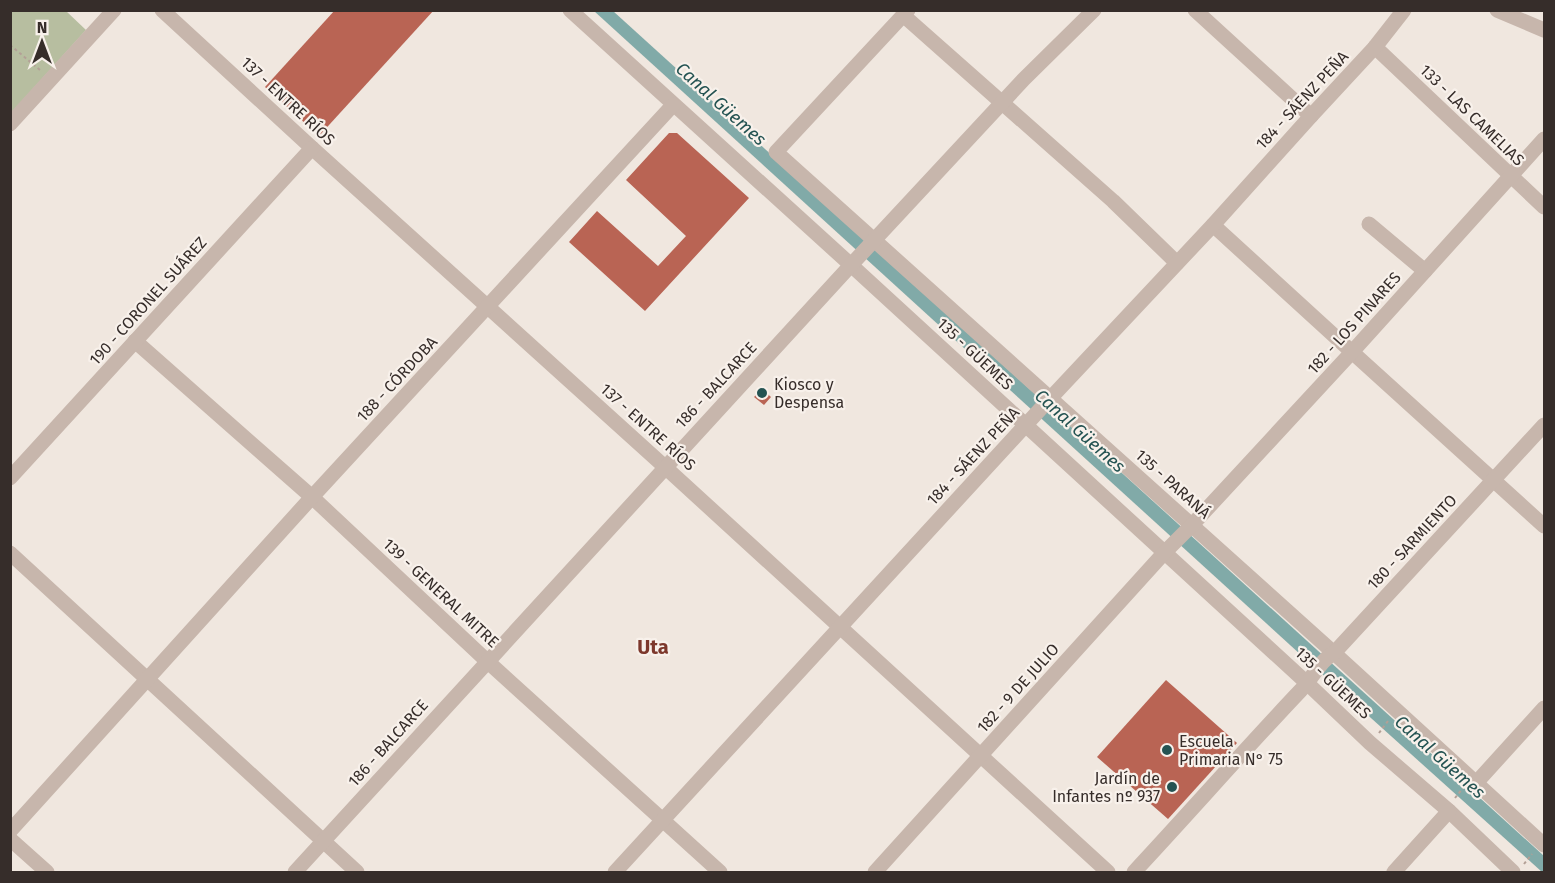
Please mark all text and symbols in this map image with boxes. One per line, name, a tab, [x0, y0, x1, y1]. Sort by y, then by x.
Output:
north arrow	[12, 12, 72, 72]
text: N	[37, 18, 47, 37]
street label: 184 - SÁENZ PEÑA	[1251, 46, 1353, 153]
street label: 137 - ENTRE RÍOS	[237, 52, 340, 150]
water label: Canal Güemes	[671, 58, 771, 150]
street label: 133 - LAS CAMELIAS	[1416, 60, 1528, 170]
street label: 190 - CORONEL SUÁREZ	[85, 232, 211, 369]
street label: 182 - LOS PINARES	[1303, 268, 1405, 378]
street label: 135 - GÜEMES	[933, 314, 1017, 394]
street label: 188 - CÓRDOBA	[352, 331, 442, 425]
street label: 186 - BALCARCE	[671, 338, 761, 432]
place label: Kiosco y Despensa	[774, 375, 844, 412]
street label: 137 - ENTRE RÍOS	[597, 379, 700, 475]
water label: Canal Güemes	[1030, 385, 1130, 477]
marker: Kiosco y Despensa	[755, 386, 769, 400]
street label: 184 - SÁENZ PEÑA	[922, 402, 1024, 509]
street label: 135 - PARANÁ	[1132, 445, 1216, 523]
street label: 180 - SARMIENTO	[1363, 491, 1461, 593]
street label: 139 - GENERAL MITRE	[379, 535, 503, 651]
district label: Uta	[637, 635, 669, 659]
street label: 182 - 9 DE JULIO	[973, 639, 1063, 737]
street label: 135 - GÜEMES	[1291, 643, 1375, 723]
street label: 186 - BALCARCE	[344, 696, 432, 790]
water label: Canal Güemes	[1390, 711, 1490, 803]
place label: Escuela Primaria N° 75	[1179, 732, 1283, 769]
marker: Escuela Primaria N° 75	[1160, 743, 1174, 757]
place label: Jardín de Infantes nº 937	[1052, 769, 1160, 806]
marker: Jardín de Infantes nº 937	[1165, 780, 1179, 794]

